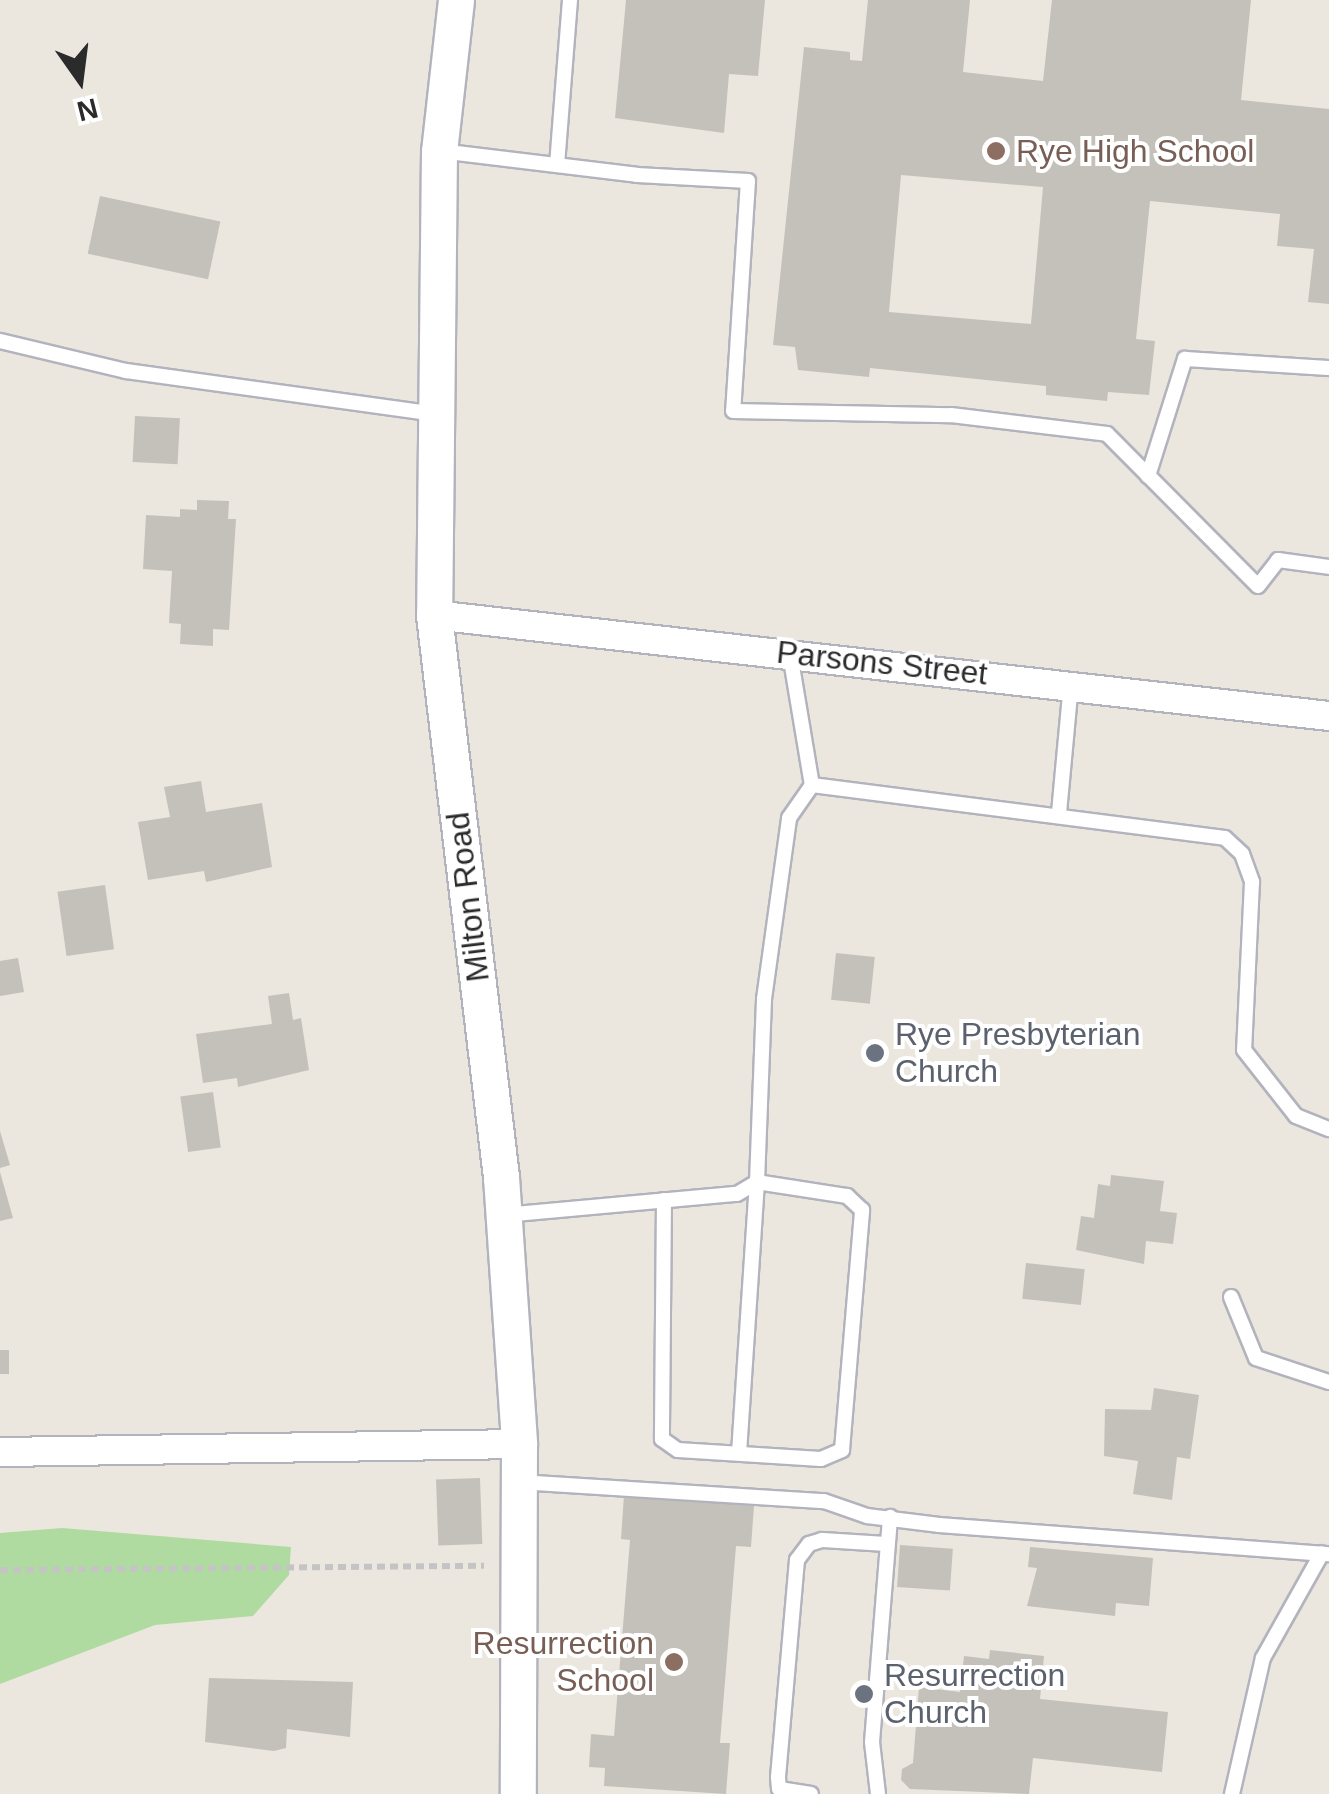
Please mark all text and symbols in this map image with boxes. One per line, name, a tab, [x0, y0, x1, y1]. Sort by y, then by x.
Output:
north arrow	[30, 30, 130, 130]
text: N	[74, 92, 101, 127]
place label: Rye High School	[1016, 132, 1254, 170]
marker: Rye High School	[985, 140, 1007, 162]
street label: Parsons Street	[775, 633, 989, 693]
street label: Milton Road	[439, 810, 497, 984]
place label: Rye Presbyterian Church	[895, 1016, 1140, 1091]
marker: Rye Presbyterian Church	[864, 1042, 886, 1064]
place label: Resurrection School	[473, 1625, 654, 1700]
marker: Resurrection School	[663, 1651, 685, 1673]
place label: Resurrection Church	[884, 1657, 1065, 1732]
marker: Resurrection Church	[853, 1683, 875, 1705]

